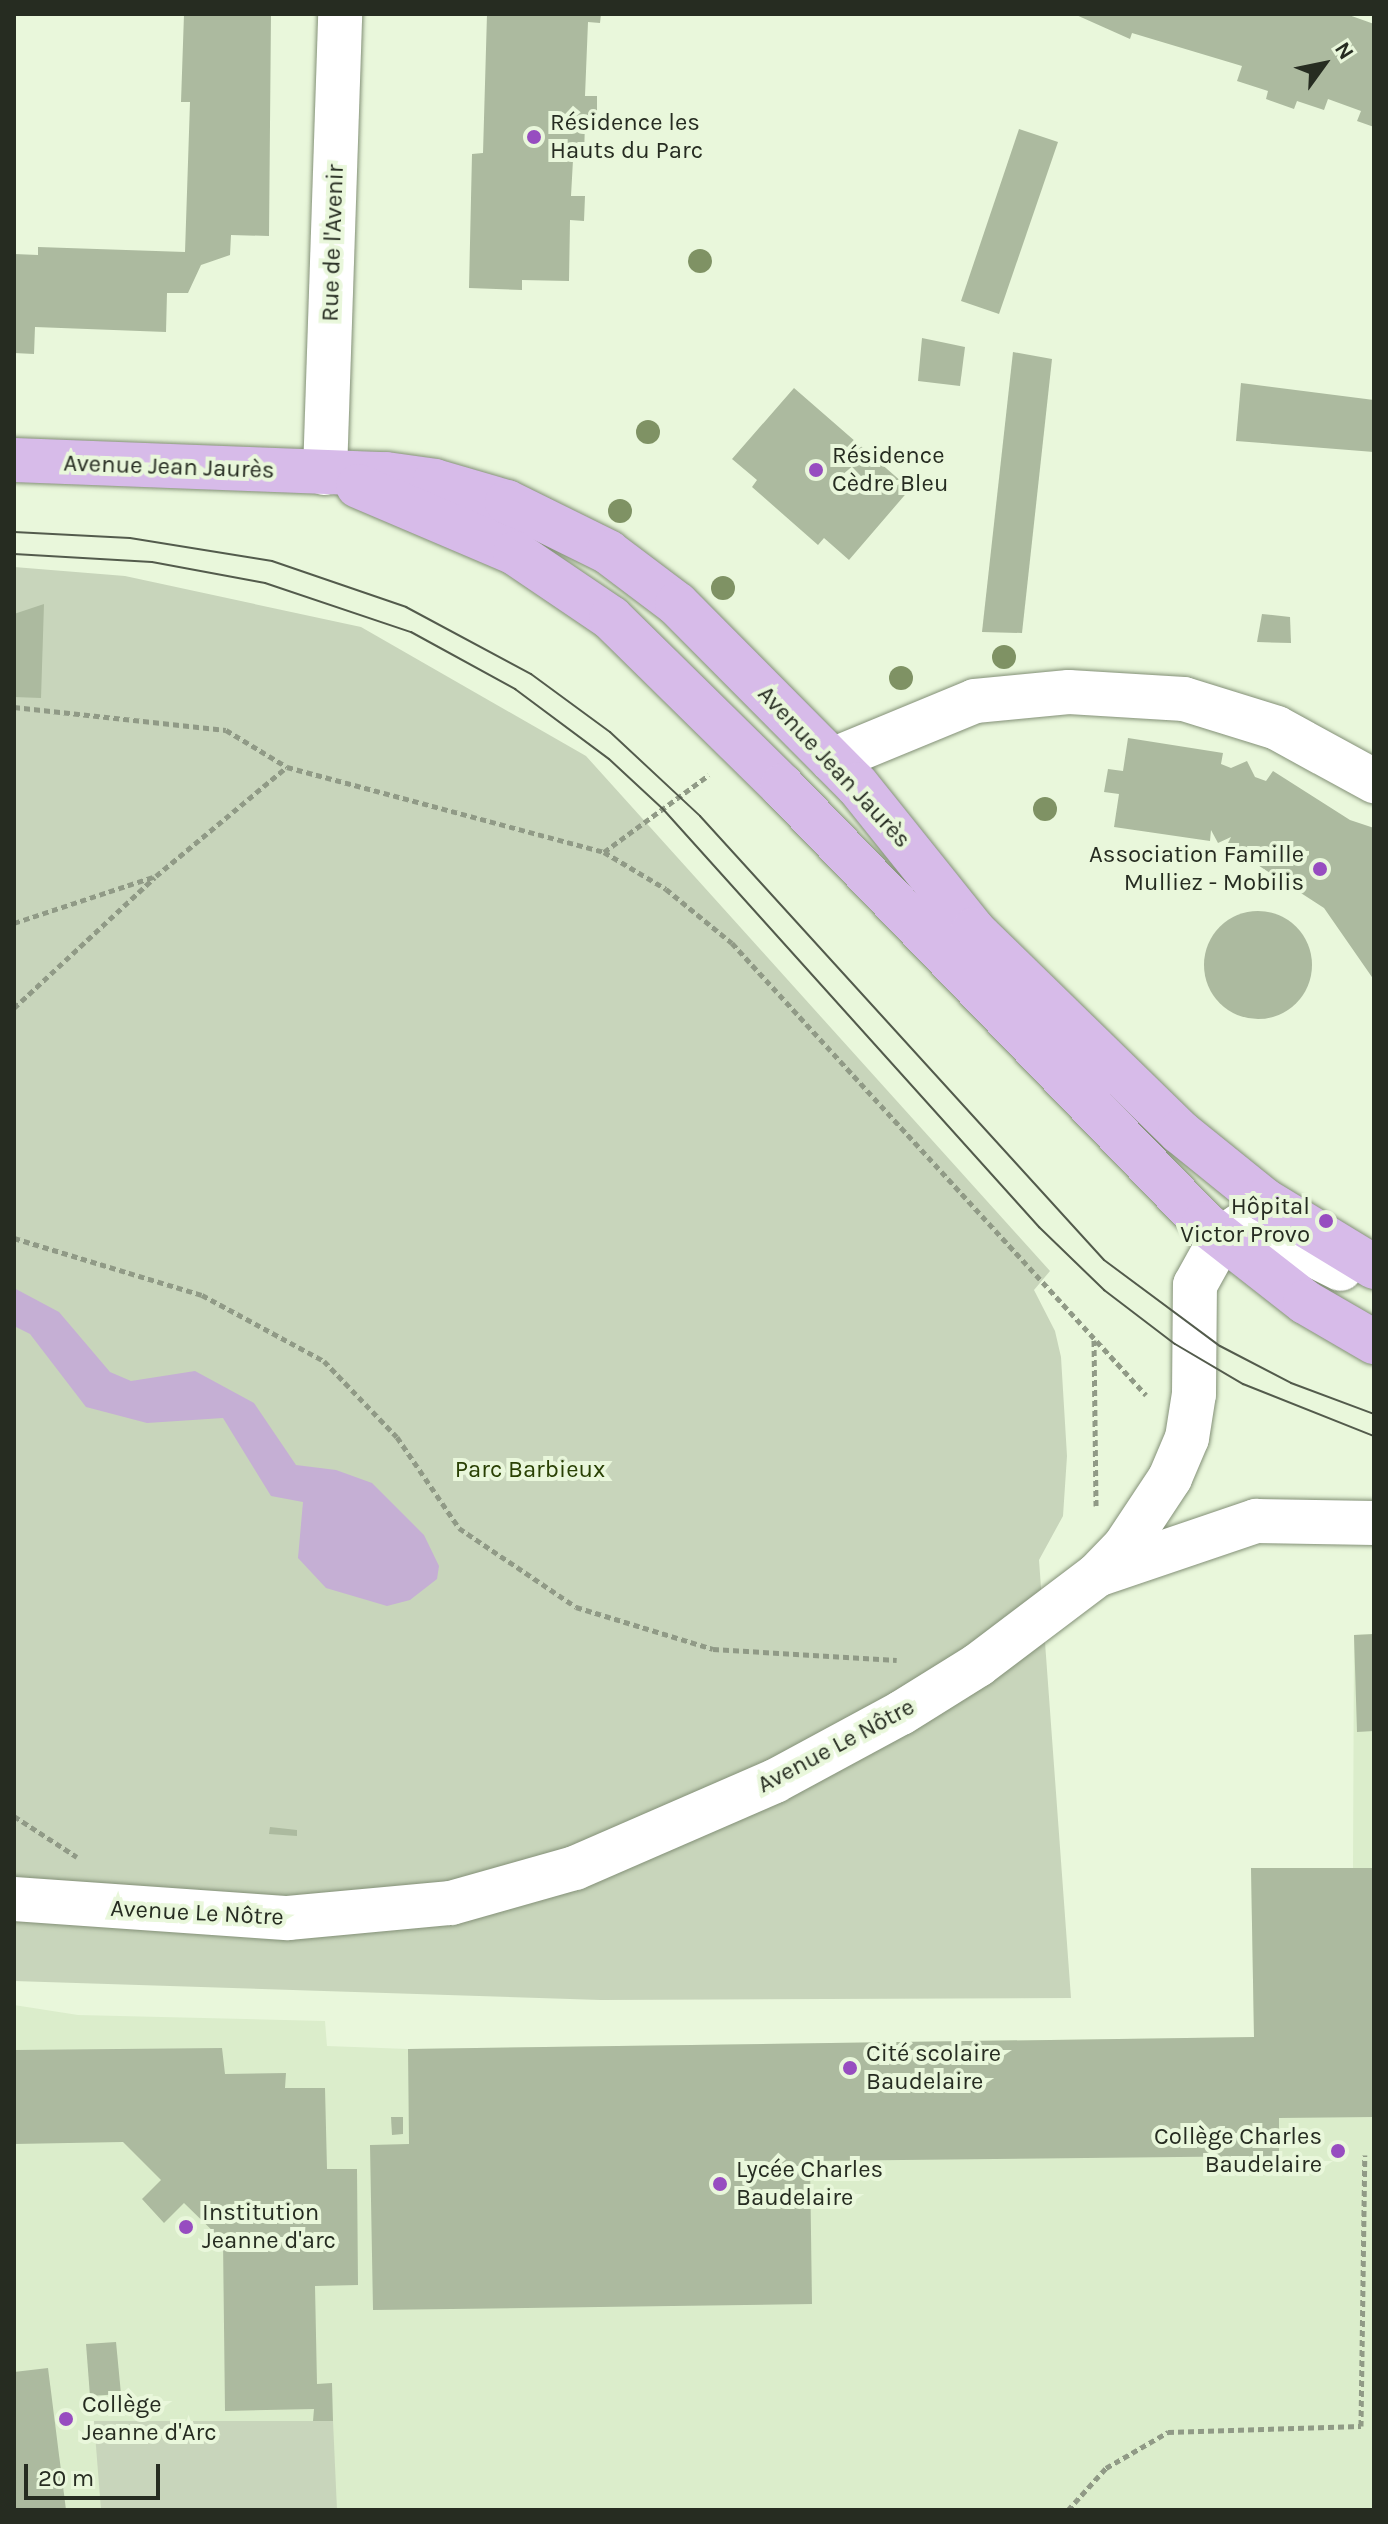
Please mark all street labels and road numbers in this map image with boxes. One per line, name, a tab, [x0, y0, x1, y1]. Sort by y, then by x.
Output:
street label: Rue de l'Avenir	[316, 164, 350, 322]
street label: Avenue Jean Jaurès	[63, 449, 275, 485]
street label: Avenue Jean Jaurès	[751, 680, 917, 854]
street label: Avenue Le Nôtre	[753, 1693, 919, 1799]
street label: Avenue Le Nôtre	[110, 1894, 284, 1932]

